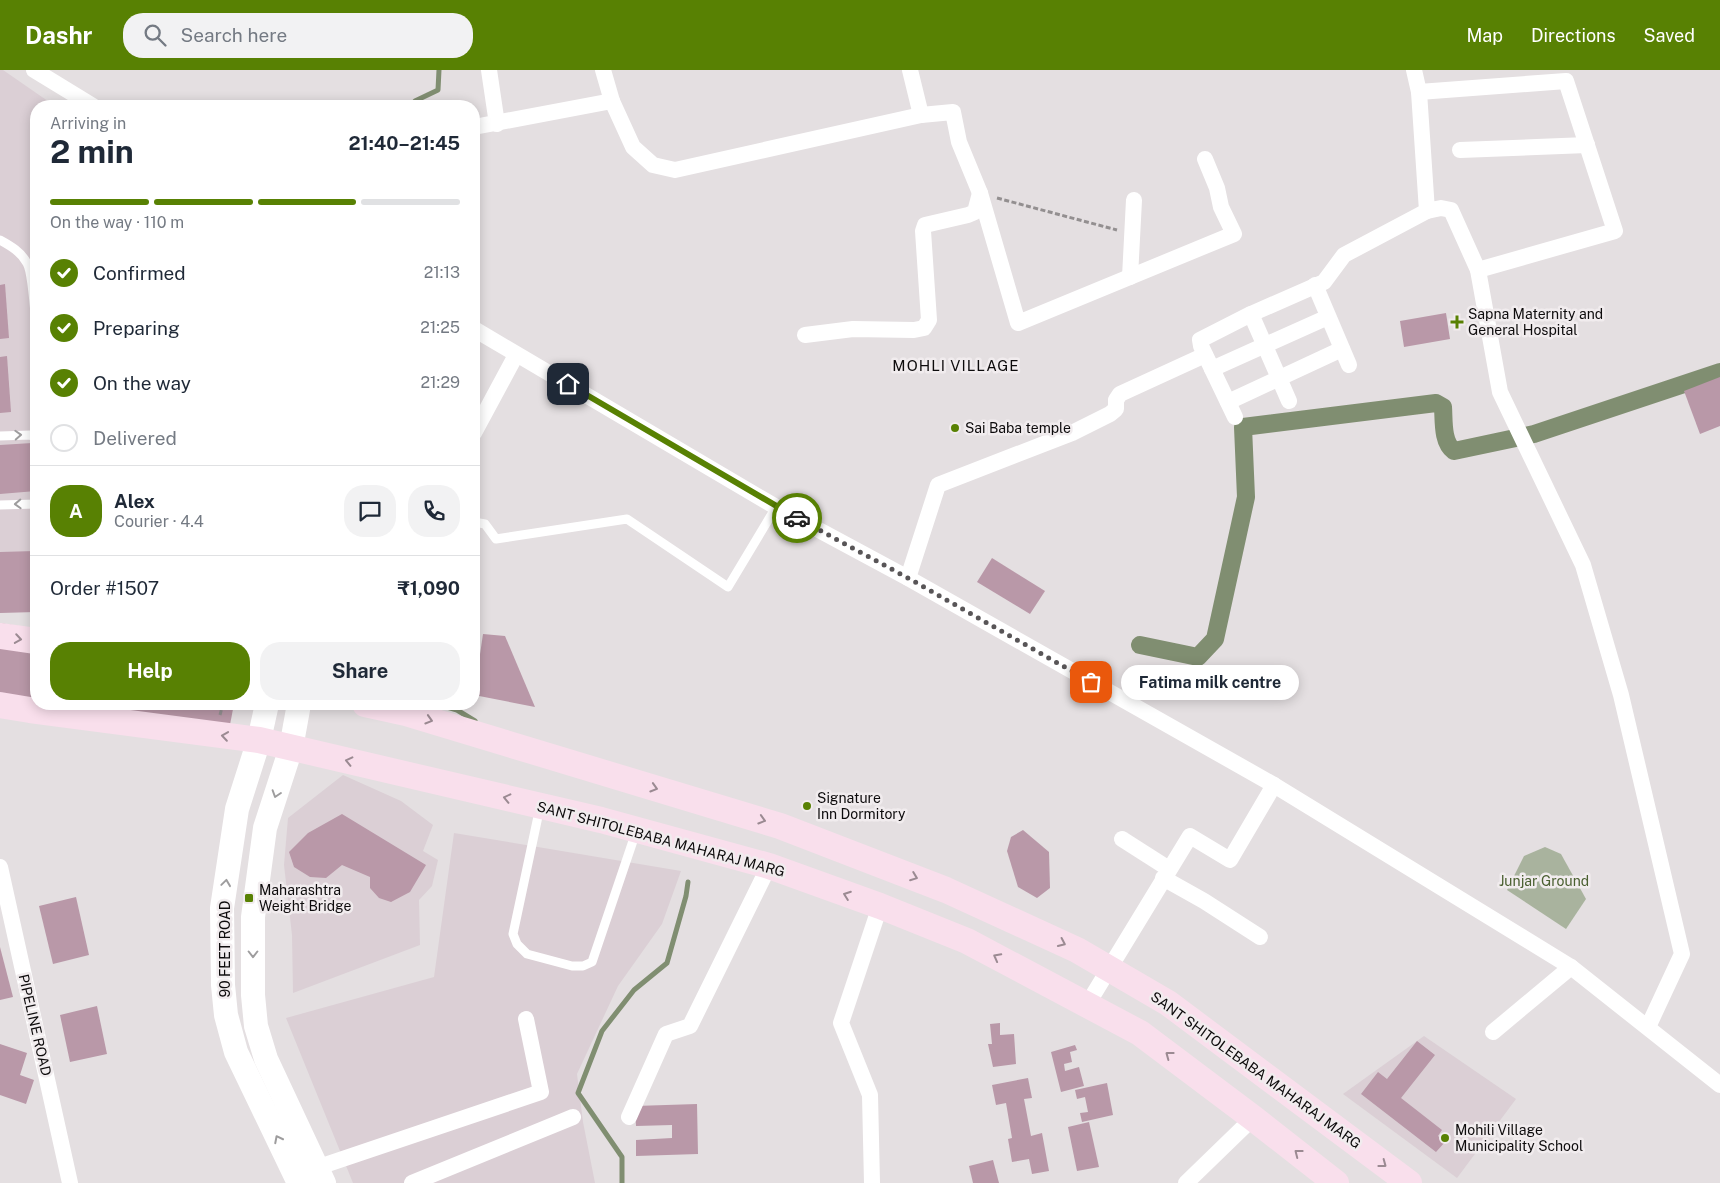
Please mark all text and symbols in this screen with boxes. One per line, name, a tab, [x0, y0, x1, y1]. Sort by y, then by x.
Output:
search box	[123, 13, 473, 58]
text: Dashr	[25, 21, 93, 49]
icon: search	[141, 21, 169, 49]
text: Search here	[181, 24, 287, 46]
text: Map	[1466, 25, 1503, 46]
text: Directions	[1531, 25, 1616, 46]
text: Saved	[1644, 25, 1695, 46]
text: Arriving in	[50, 114, 126, 133]
text: 21:40–21:45	[348, 132, 460, 154]
text: 2 min	[50, 133, 134, 170]
text: On the way · 110 m	[50, 213, 184, 232]
icon: check	[50, 259, 78, 287]
text: Confirmed	[93, 262, 186, 284]
text: 21:13	[424, 263, 460, 282]
place label: Sapna Maternity and General Hospital	[1468, 306, 1603, 338]
icon: check	[50, 314, 78, 342]
marker: Sapna Maternity and General Hospital	[1450, 315, 1464, 329]
text: Preparing	[93, 317, 180, 339]
text: 21:25	[420, 318, 460, 337]
district label: MOHLI VILLAGE	[892, 357, 1020, 374]
pin	[547, 363, 589, 405]
icon: check	[50, 369, 78, 397]
icon: home	[554, 370, 582, 398]
text: On the way	[93, 372, 191, 394]
text: 21:29	[420, 373, 460, 392]
place label: Sai Baba temple	[965, 420, 1071, 436]
marker: Sai Baba temple	[949, 422, 961, 434]
text: Delivered	[93, 427, 177, 449]
one-way arrow	[15, 430, 23, 441]
button: chat	[344, 485, 396, 537]
button: phone	[408, 485, 460, 537]
text: Alex	[114, 490, 155, 512]
courier	[772, 493, 822, 543]
one-way arrow	[14, 499, 22, 509]
text: A	[69, 500, 83, 522]
icon: car	[783, 504, 811, 532]
text: Courier · 4.4	[114, 512, 204, 531]
text: Order #1507	[50, 577, 159, 599]
text: ₹1,090	[397, 577, 460, 599]
one-way arrow	[14, 633, 22, 643]
button: Help	[50, 642, 250, 700]
button: Share	[260, 642, 460, 700]
pin	[1070, 661, 1112, 703]
callout: Fatima milk centre	[1121, 664, 1298, 700]
icon: bag	[1077, 668, 1105, 696]
text: Fatima milk centre	[1139, 673, 1281, 692]
one-way arrow	[425, 715, 433, 725]
one-way arrow	[221, 731, 229, 742]
one-way arrow	[344, 756, 353, 767]
one-way arrow	[650, 782, 658, 792]
one-way arrow	[272, 789, 282, 798]
place label: Signature Inn Dormitory	[817, 790, 906, 822]
one-way arrow	[503, 793, 511, 804]
street label: SANT SHITOLEBABA MAHARAJ MARG	[535, 798, 787, 880]
marker: Signature Inn Dormitory	[801, 800, 813, 812]
one-way arrow	[757, 815, 765, 825]
one-way arrow	[909, 871, 918, 881]
park label: Junjar Ground	[1499, 873, 1589, 889]
one-way arrow	[220, 878, 231, 886]
place label: Maharashtra Weight Bridge	[259, 882, 352, 914]
one-way arrow	[844, 890, 852, 900]
marker: Maharashtra Weight Bridge	[243, 892, 255, 904]
street label: 90 FEET ROAD	[217, 900, 233, 998]
one-way arrow	[1057, 937, 1066, 948]
one-way arrow	[248, 950, 258, 958]
one-way arrow	[994, 953, 1003, 963]
street label: PIPELINE ROAD	[16, 973, 54, 1077]
street label: SANT SHITOLEBABA MAHARAJ MARG	[1148, 988, 1364, 1152]
one-way arrow	[1166, 1052, 1175, 1060]
place label: Mohili Village Municipality School	[1455, 1122, 1583, 1154]
marker: Mohili Village Municipality School	[1439, 1132, 1451, 1144]
one-way arrow	[274, 1135, 284, 1144]
one-way arrow	[1294, 1150, 1304, 1159]
one-way arrow	[1377, 1158, 1386, 1166]

